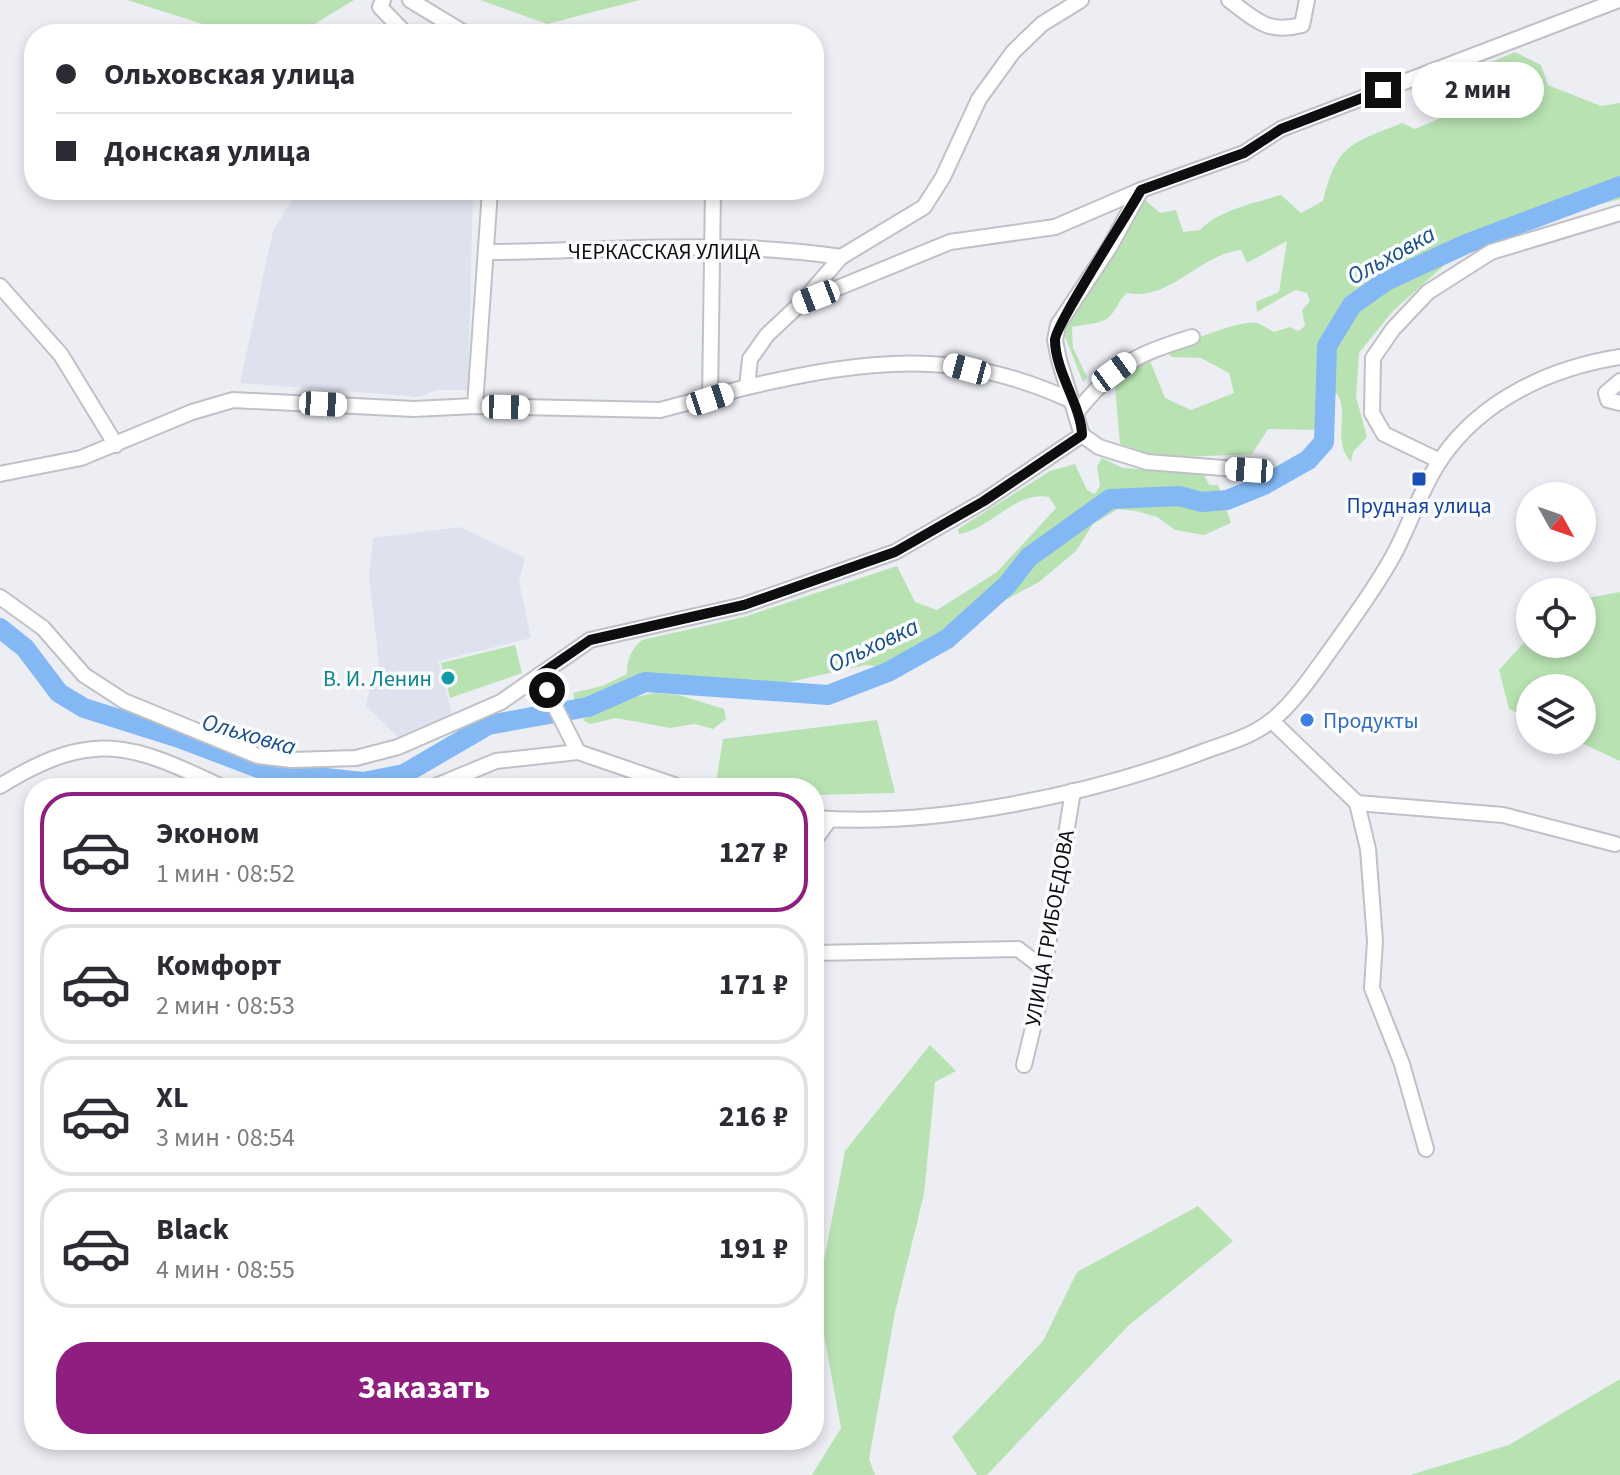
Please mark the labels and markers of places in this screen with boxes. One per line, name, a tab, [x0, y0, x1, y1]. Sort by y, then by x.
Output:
marker: Прудная улица	[1410, 470, 1428, 488]
place label: Прудная улица	[1346, 490, 1492, 522]
place label: В. И. Ленин	[323, 663, 432, 695]
marker: В. И. Ленин	[439, 669, 457, 687]
place label: Продукты	[1323, 705, 1419, 737]
marker: Продукты	[1298, 711, 1316, 729]

